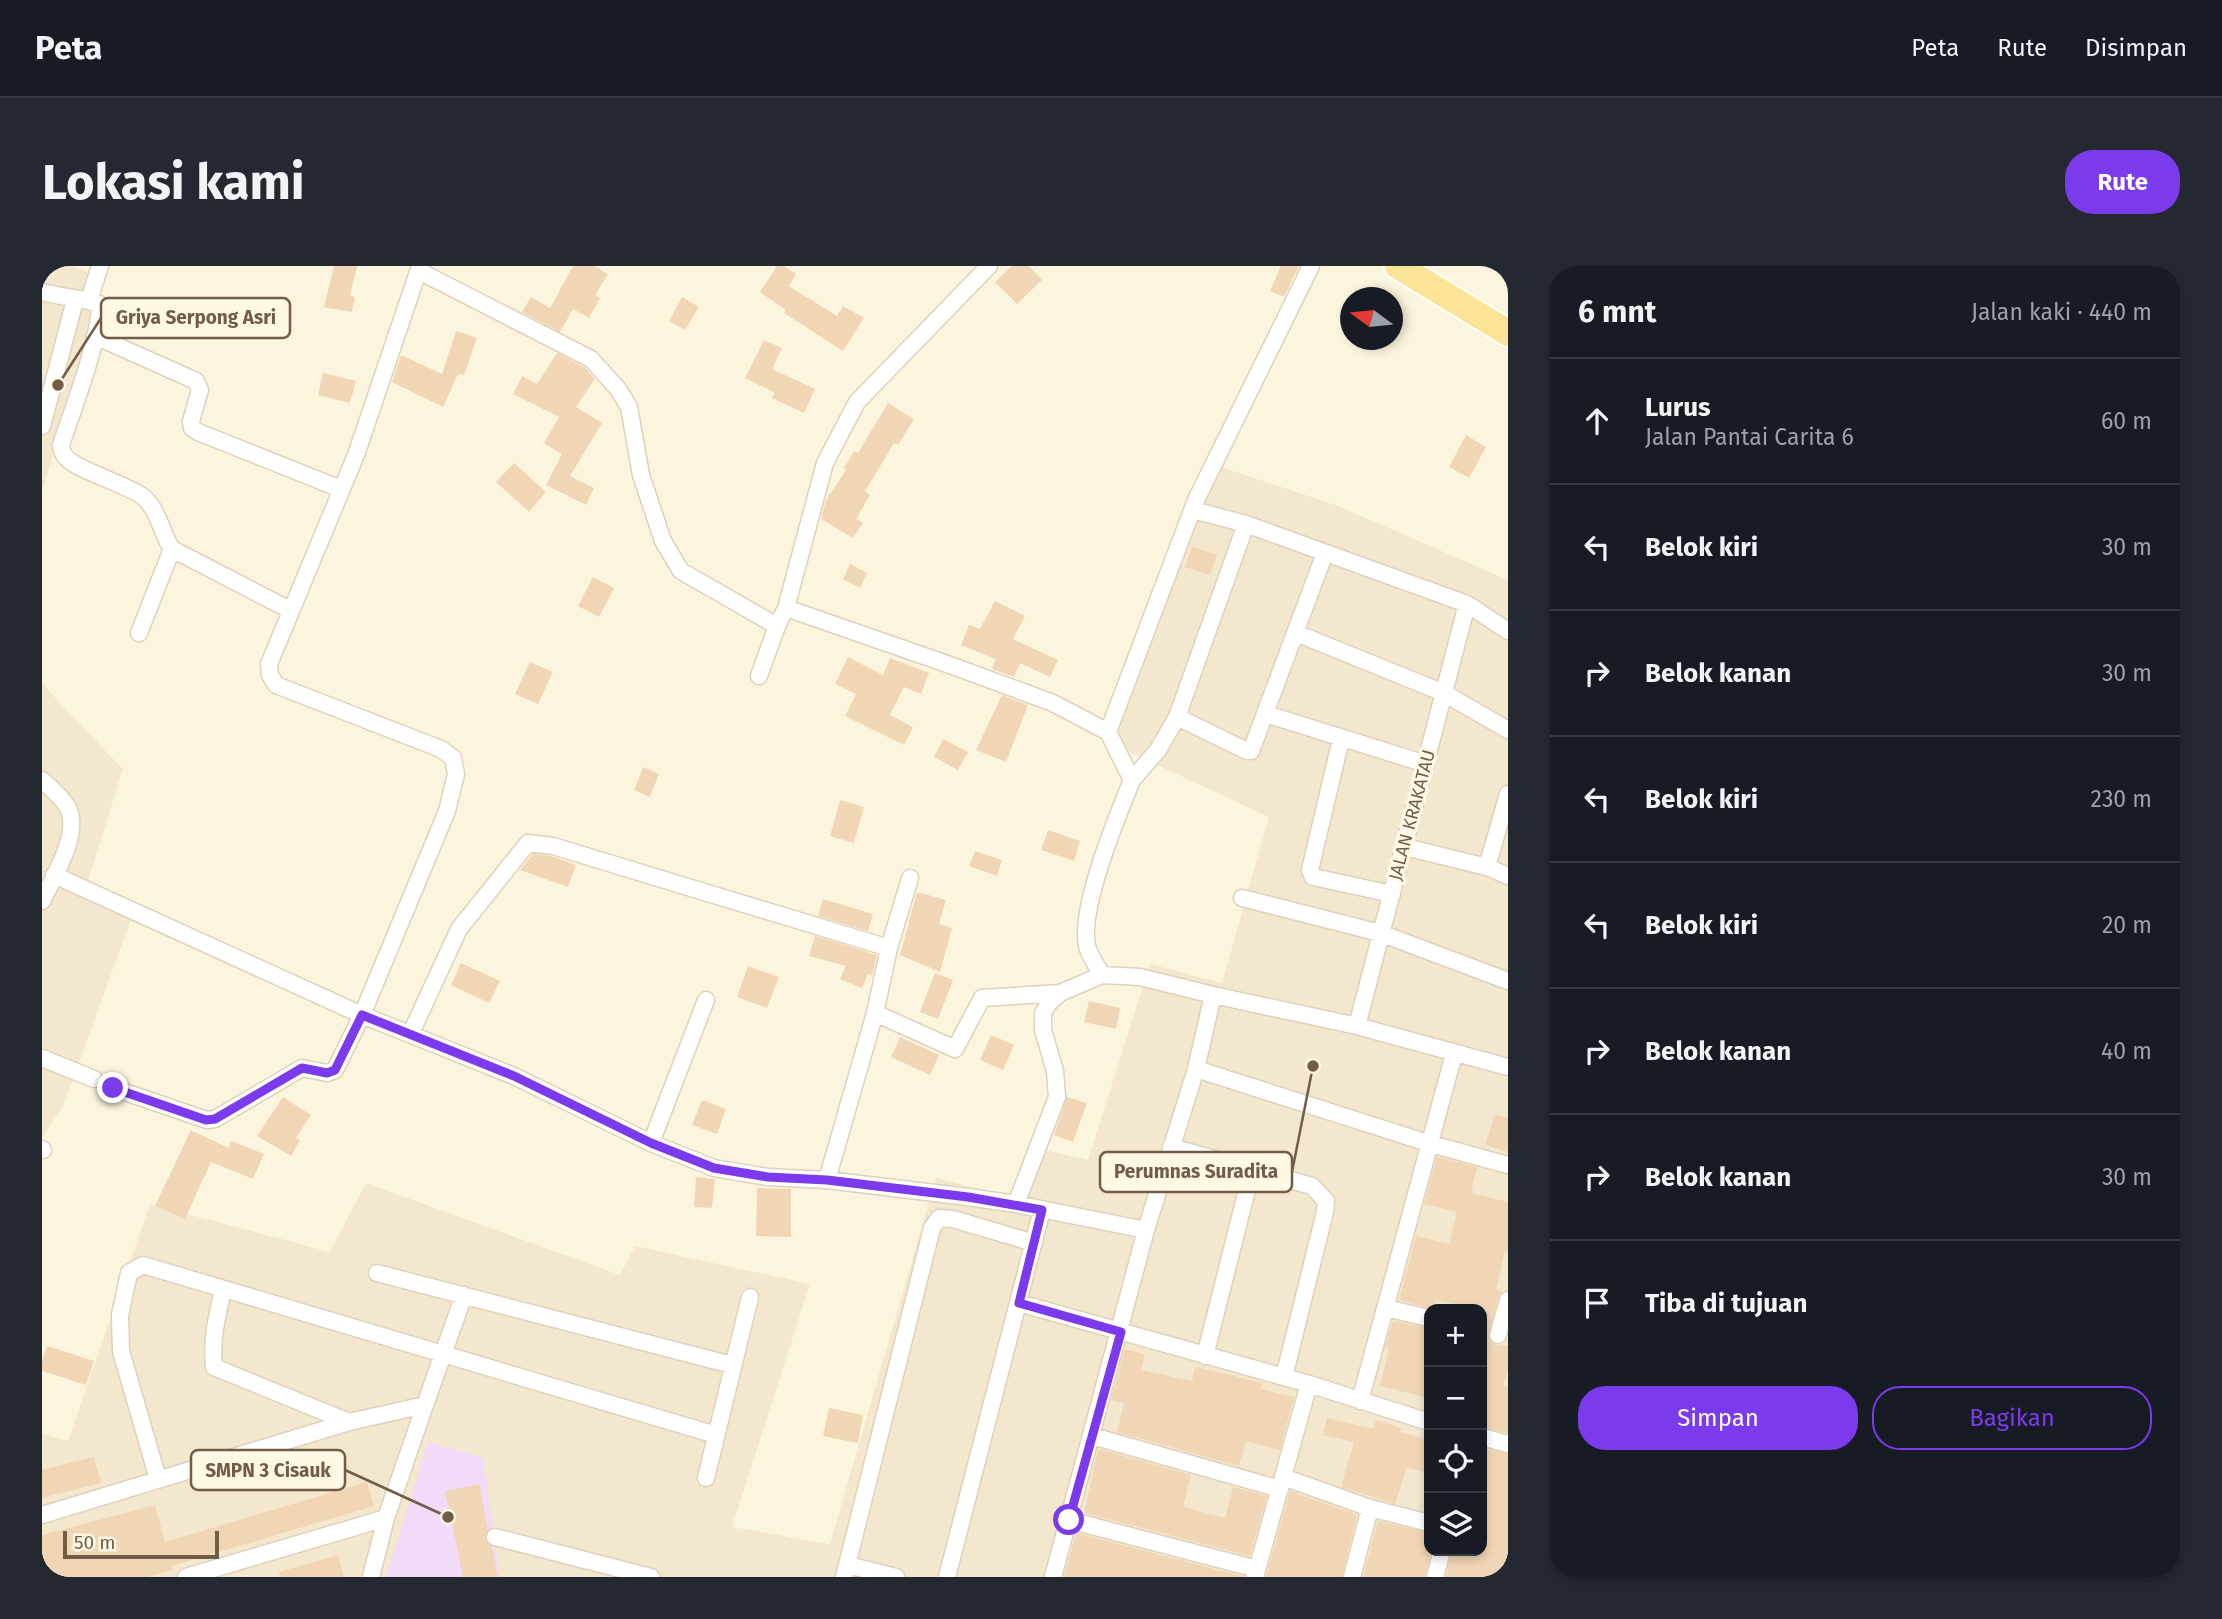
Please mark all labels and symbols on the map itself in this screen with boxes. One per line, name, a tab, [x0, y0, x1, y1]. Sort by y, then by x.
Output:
north arrow	[1340, 287, 1403, 350]
callout: Griya Serpong Asri	[101, 298, 290, 338]
text: Griya Serpong Asri	[116, 306, 276, 329]
street label: JALAN KRAKATAU	[1384, 747, 1440, 883]
route end	[97, 1072, 128, 1103]
callout: Perumnas Suradita	[1100, 1152, 1292, 1192]
text: Perumnas Suradita	[1114, 1160, 1278, 1183]
callout: SMPN 3 Cisauk	[191, 1450, 345, 1490]
text: SMPN 3 Cisauk	[205, 1459, 331, 1482]
route start	[1053, 1504, 1084, 1535]
scale bar	[63, 1528, 219, 1560]

